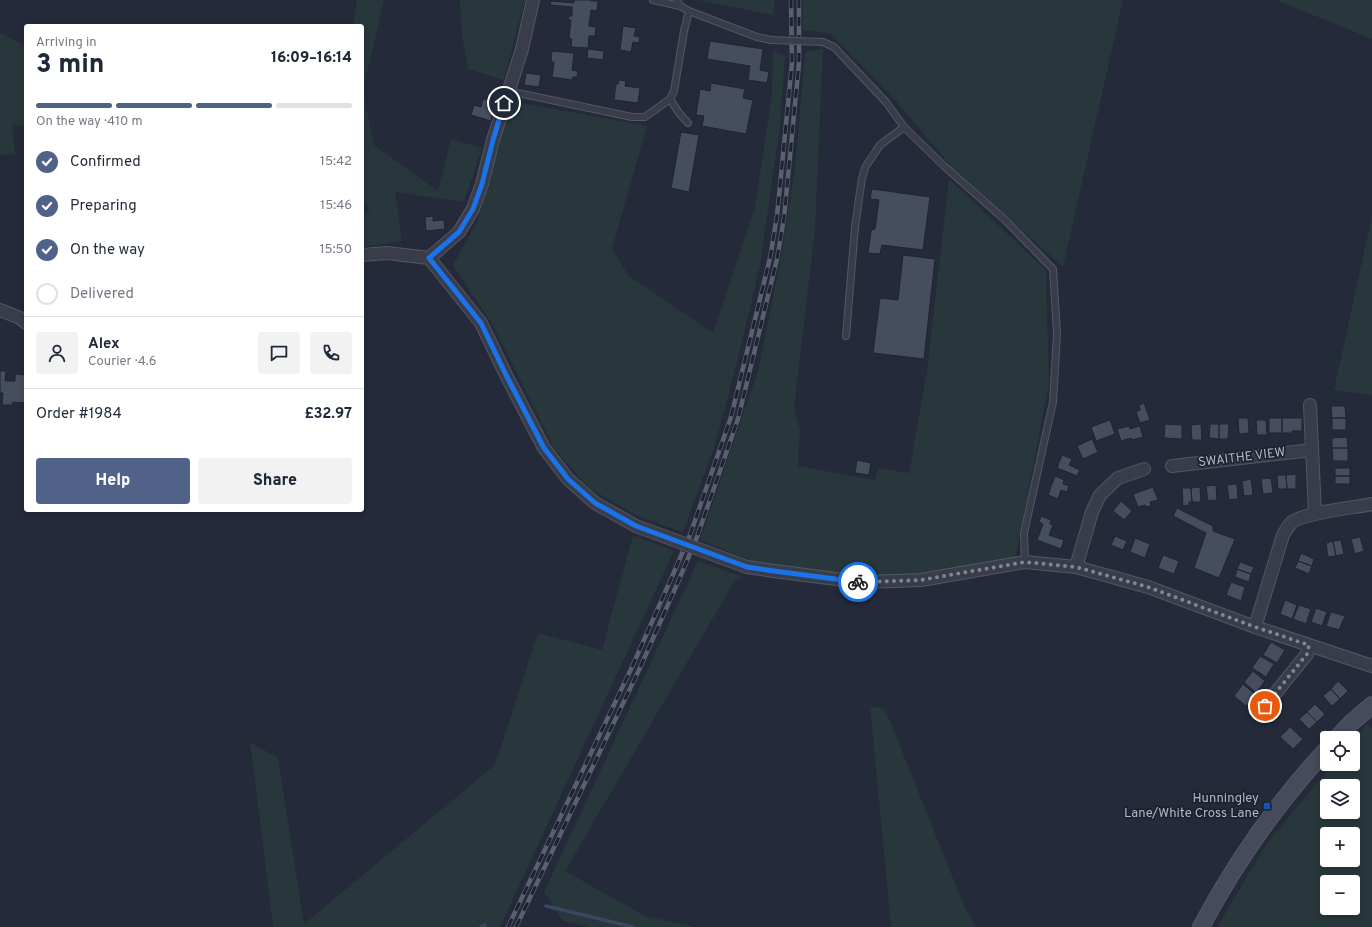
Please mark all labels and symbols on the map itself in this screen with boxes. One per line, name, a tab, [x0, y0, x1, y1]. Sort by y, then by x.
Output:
pin	[487, 86, 521, 120]
street label: SWAITHE VIEW	[1198, 445, 1287, 471]
courier	[838, 562, 878, 602]
pin	[1248, 689, 1282, 723]
place label: Hunningley Lane/White Cross Lane	[1124, 791, 1259, 822]
marker: Hunningley Lane/White Cross Lane	[1262, 801, 1272, 811]

